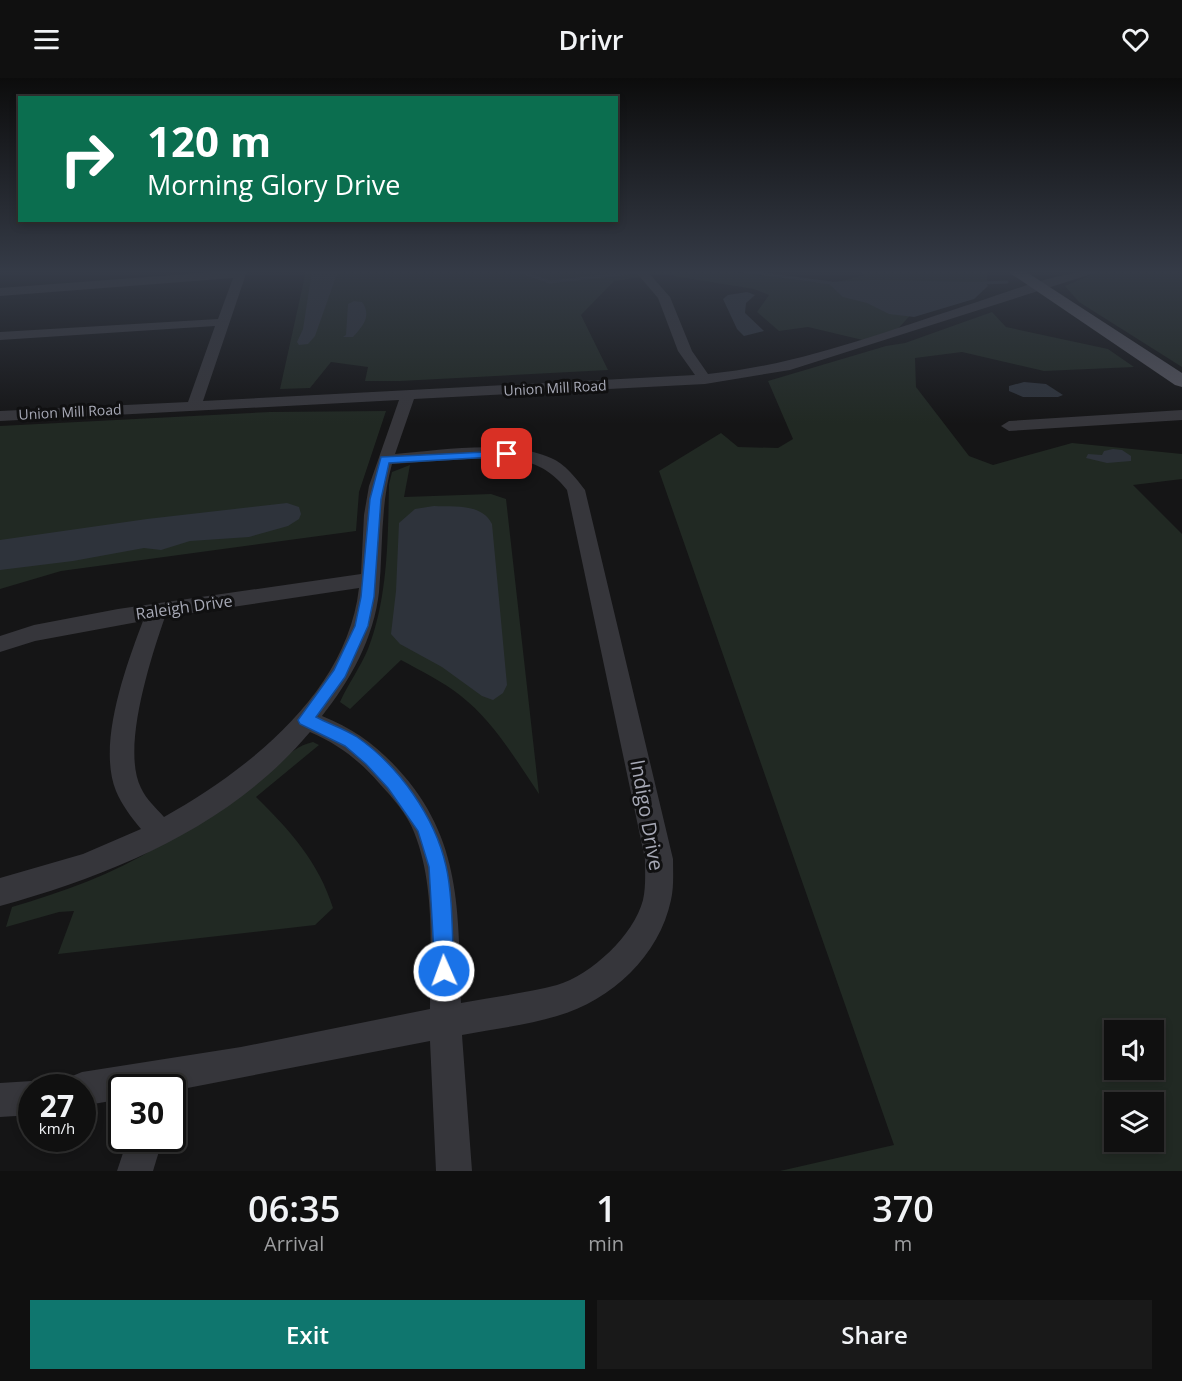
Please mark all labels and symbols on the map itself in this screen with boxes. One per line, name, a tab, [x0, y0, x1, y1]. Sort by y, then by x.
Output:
street label: Union Mill Road	[503, 375, 607, 400]
street label: Union Mill Road	[18, 399, 122, 424]
pin	[481, 428, 532, 479]
street label: Raleigh Drive	[134, 589, 234, 625]
street label: Indigo Drive	[624, 757, 671, 872]
position arrow	[412, 939, 476, 1003]
speed limit sign: 30	[108, 1074, 186, 1152]

